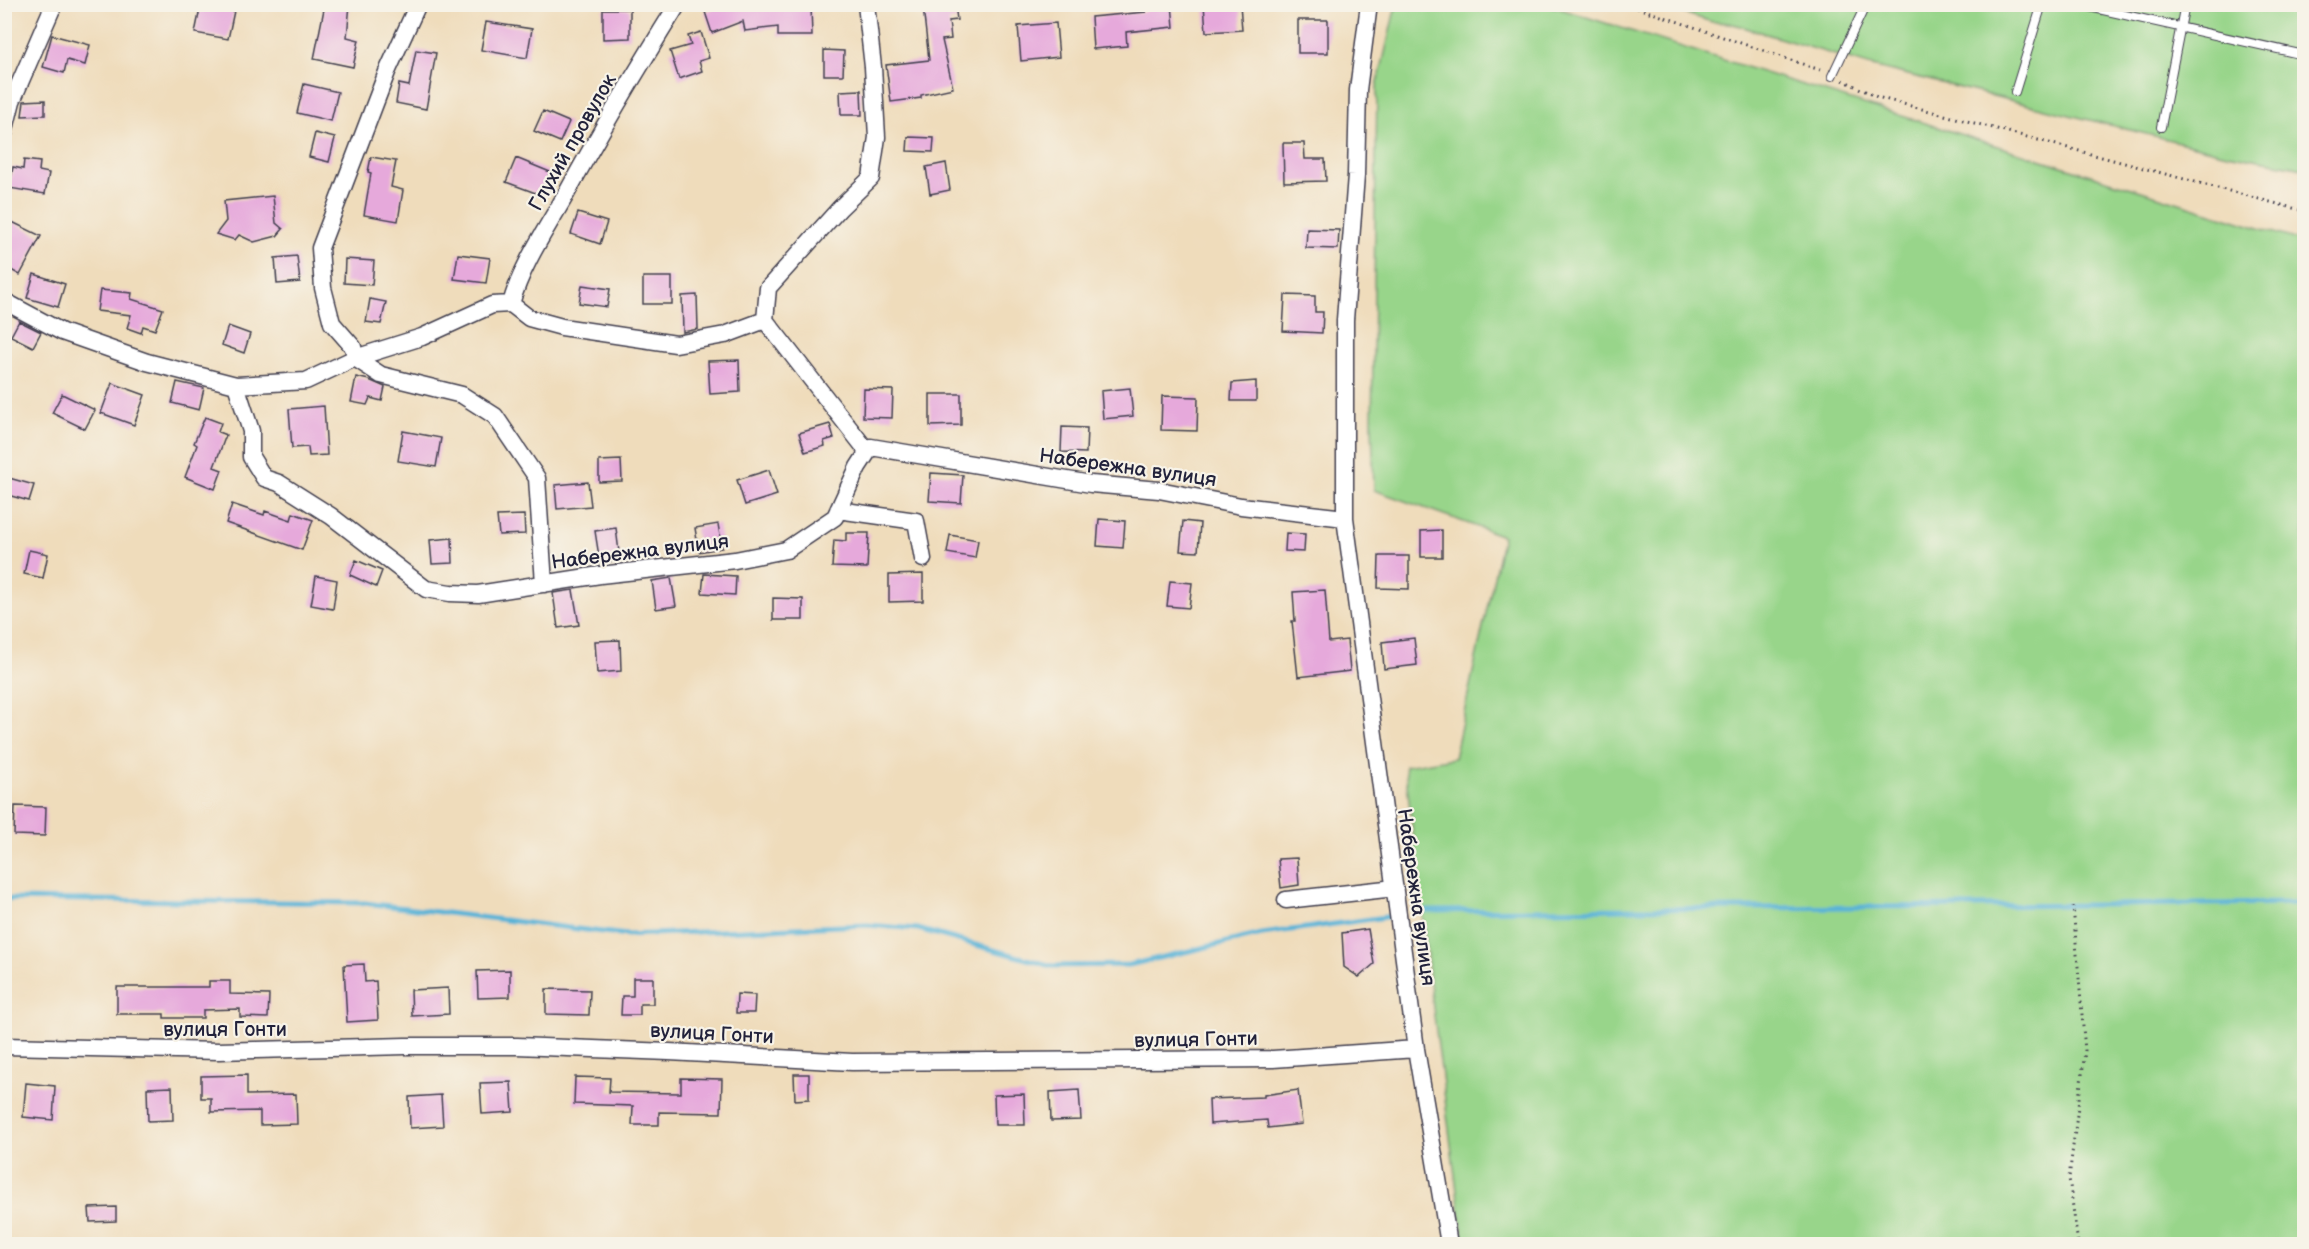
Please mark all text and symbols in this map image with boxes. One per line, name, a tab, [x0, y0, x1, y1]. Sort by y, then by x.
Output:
street label: Глухий провулок	[524, 69, 622, 215]
street label: Набережна вулиця	[1038, 444, 1218, 492]
street label: Набережна вулиця	[550, 529, 730, 575]
street label: Набережна вулиця	[1392, 807, 1440, 987]
street label: вулиця Гонти	[163, 1018, 287, 1042]
street label: вулиця Гонти	[650, 1019, 774, 1049]
street label: вулиця Гонти	[1134, 1027, 1258, 1053]

